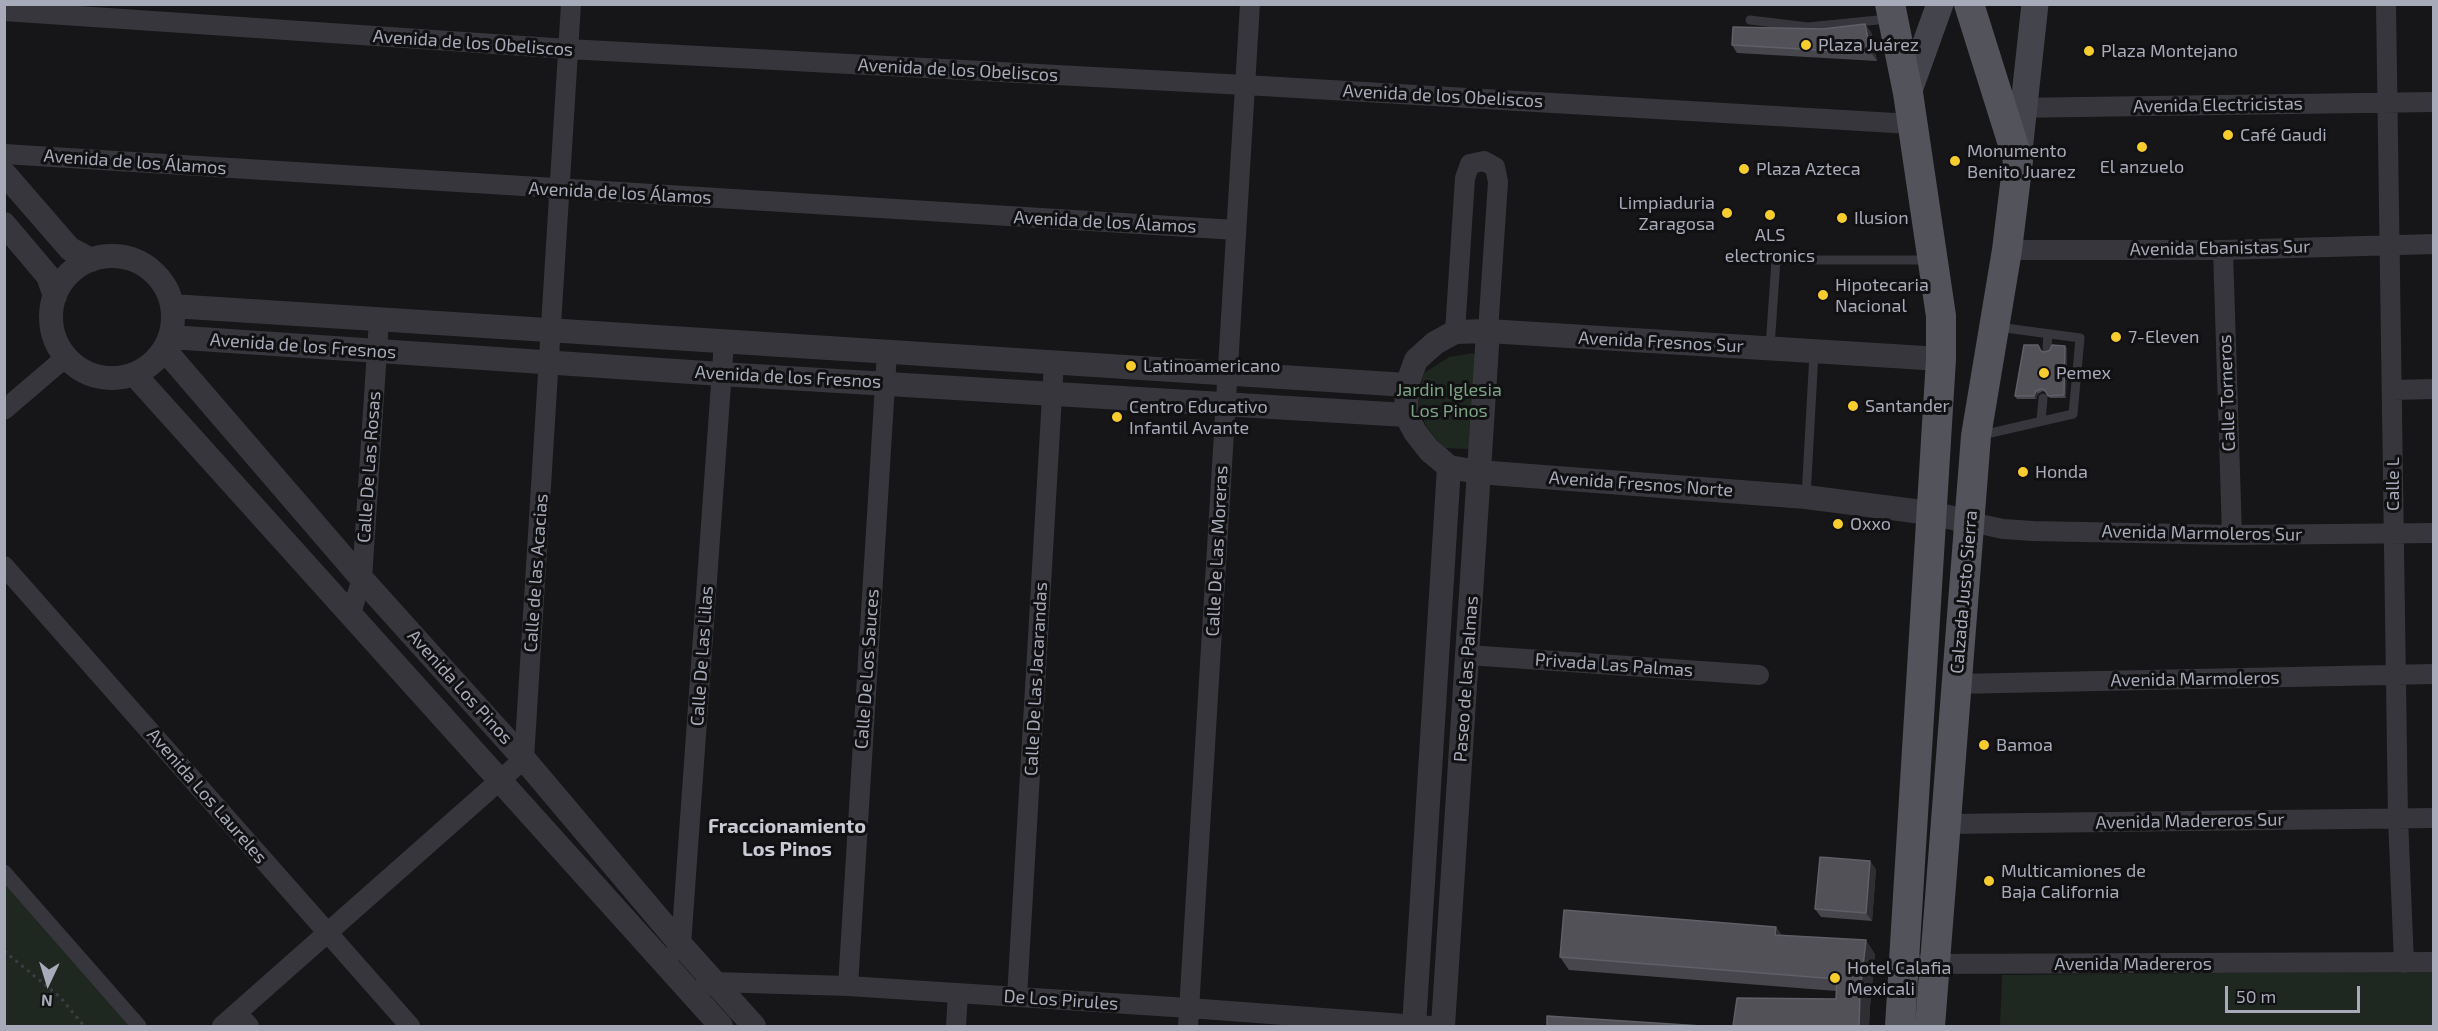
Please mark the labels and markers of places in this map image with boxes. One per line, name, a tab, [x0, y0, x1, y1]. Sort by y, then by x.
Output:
place label: Plaza Juárez	[1818, 34, 1919, 56]
marker: Plaza Juárez	[1799, 38, 1813, 52]
place label: Plaza Montejano	[2101, 40, 2238, 62]
marker: Plaza Montejano	[2082, 44, 2096, 58]
place label: Café Gaudi	[2240, 124, 2327, 146]
marker: Café Gaudi	[2221, 128, 2235, 142]
place label: Monumento Benito Juarez	[1967, 140, 2076, 182]
marker: El anzuelo	[2135, 140, 2149, 154]
marker: Monumento Benito Juarez	[1948, 154, 1962, 168]
place label: El anzuelo	[2100, 156, 2184, 178]
place label: Plaza Azteca	[1756, 158, 1861, 180]
marker: Plaza Azteca	[1737, 162, 1751, 176]
place label: Limpiaduria Zaragosa	[1619, 192, 1715, 234]
marker: Limpiaduria Zaragosa	[1720, 206, 1734, 220]
place label: Ilusion	[1854, 207, 1909, 229]
marker: ALS electronics	[1763, 208, 1777, 222]
marker: Ilusion	[1835, 211, 1849, 225]
place label: ALS electronics	[1725, 224, 1815, 266]
place label: Hipotecaria Nacional	[1835, 274, 1929, 316]
marker: Hipotecaria Nacional	[1816, 288, 1830, 302]
place label: 7-Eleven	[2128, 326, 2200, 348]
marker: 7-Eleven	[2109, 330, 2123, 344]
place label: Latinoamericano	[1143, 355, 1281, 377]
marker: Latinoamericano	[1124, 359, 1138, 373]
place label: Pemex	[2056, 362, 2111, 384]
marker: Pemex	[2037, 366, 2051, 380]
place label: Santander	[1865, 395, 1950, 417]
place label: Centro Educativo Infantil Avante	[1129, 396, 1268, 438]
marker: Santander	[1846, 399, 1860, 413]
marker: Centro Educativo Infantil Avante	[1110, 410, 1124, 424]
place label: Honda	[2035, 461, 2088, 483]
marker: Honda	[2016, 465, 2030, 479]
place label: Oxxo	[1850, 513, 1891, 535]
marker: Oxxo	[1831, 517, 1845, 531]
place label: Bamoa	[1996, 734, 2053, 756]
marker: Bamoa	[1977, 738, 1991, 752]
place label: Multicamiones de Baja California	[2001, 860, 2146, 902]
marker: Multicamiones de Baja California	[1982, 874, 1996, 888]
place label: Hotel Calafia Mexicali	[1847, 957, 1951, 1000]
marker: Hotel Calafia Mexicali	[1828, 971, 1842, 985]

